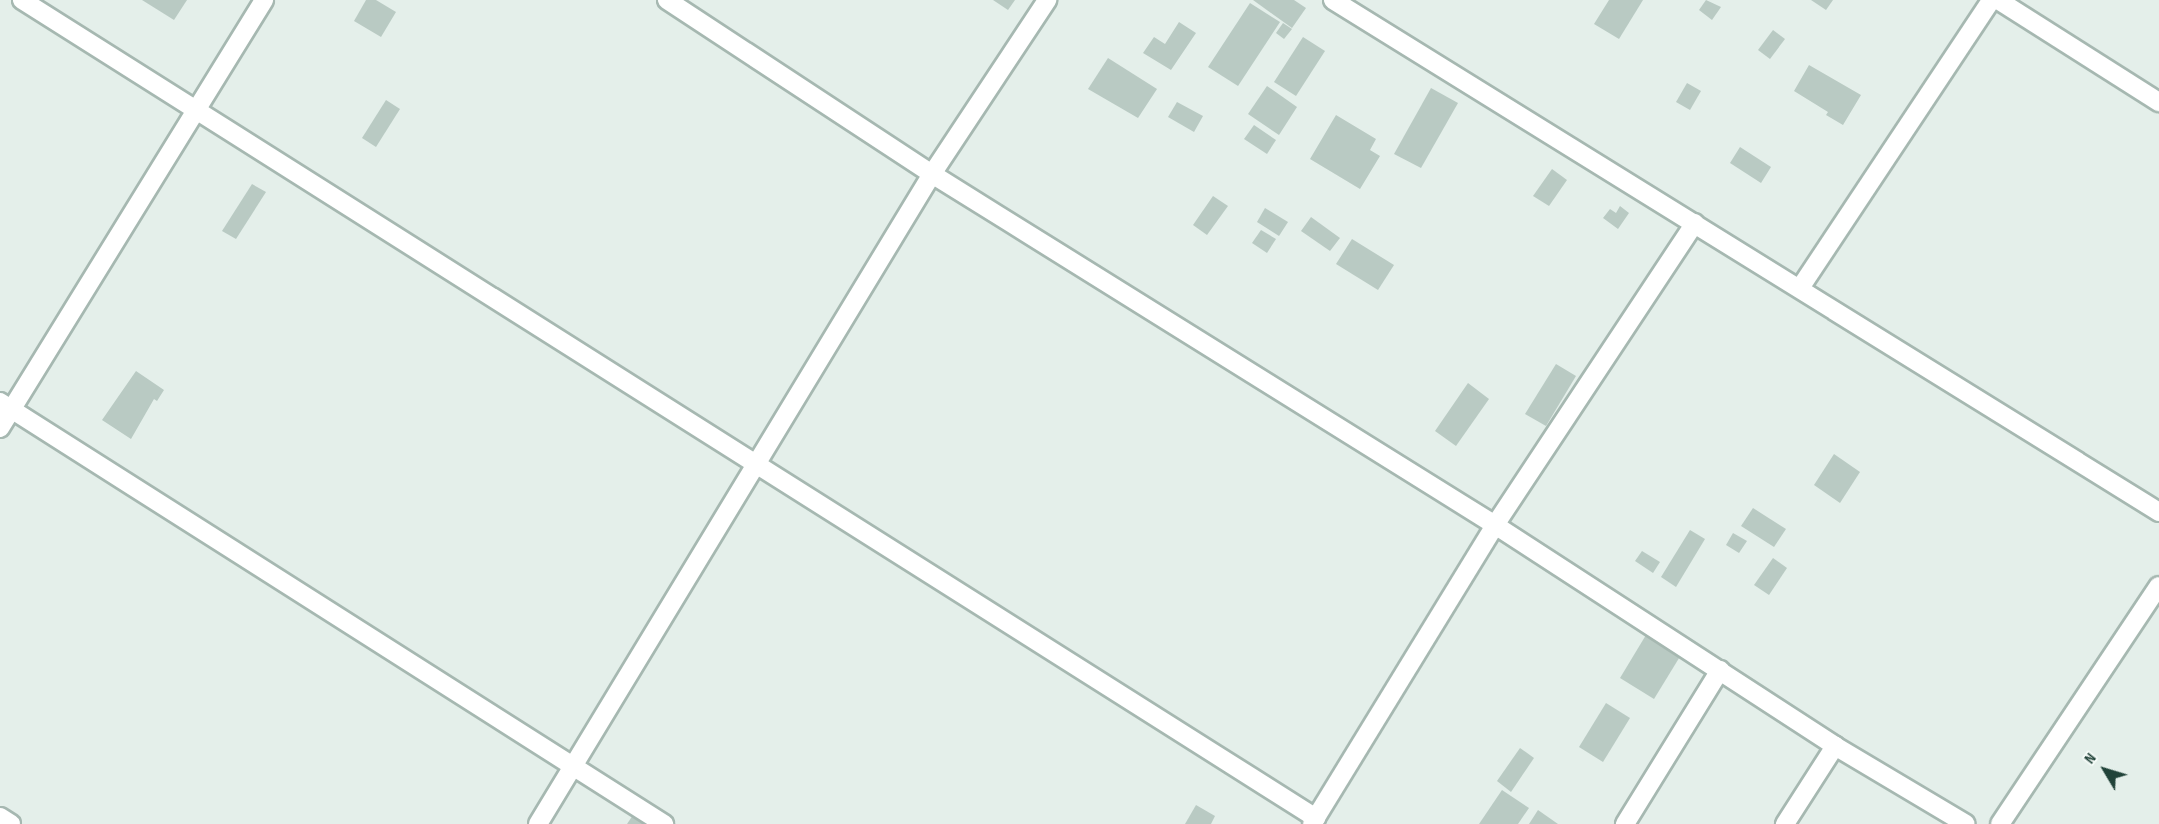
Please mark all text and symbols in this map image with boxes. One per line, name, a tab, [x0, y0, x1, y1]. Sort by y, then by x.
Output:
north arrow	[2075, 740, 2135, 800]
text: N	[2080, 749, 2101, 768]

